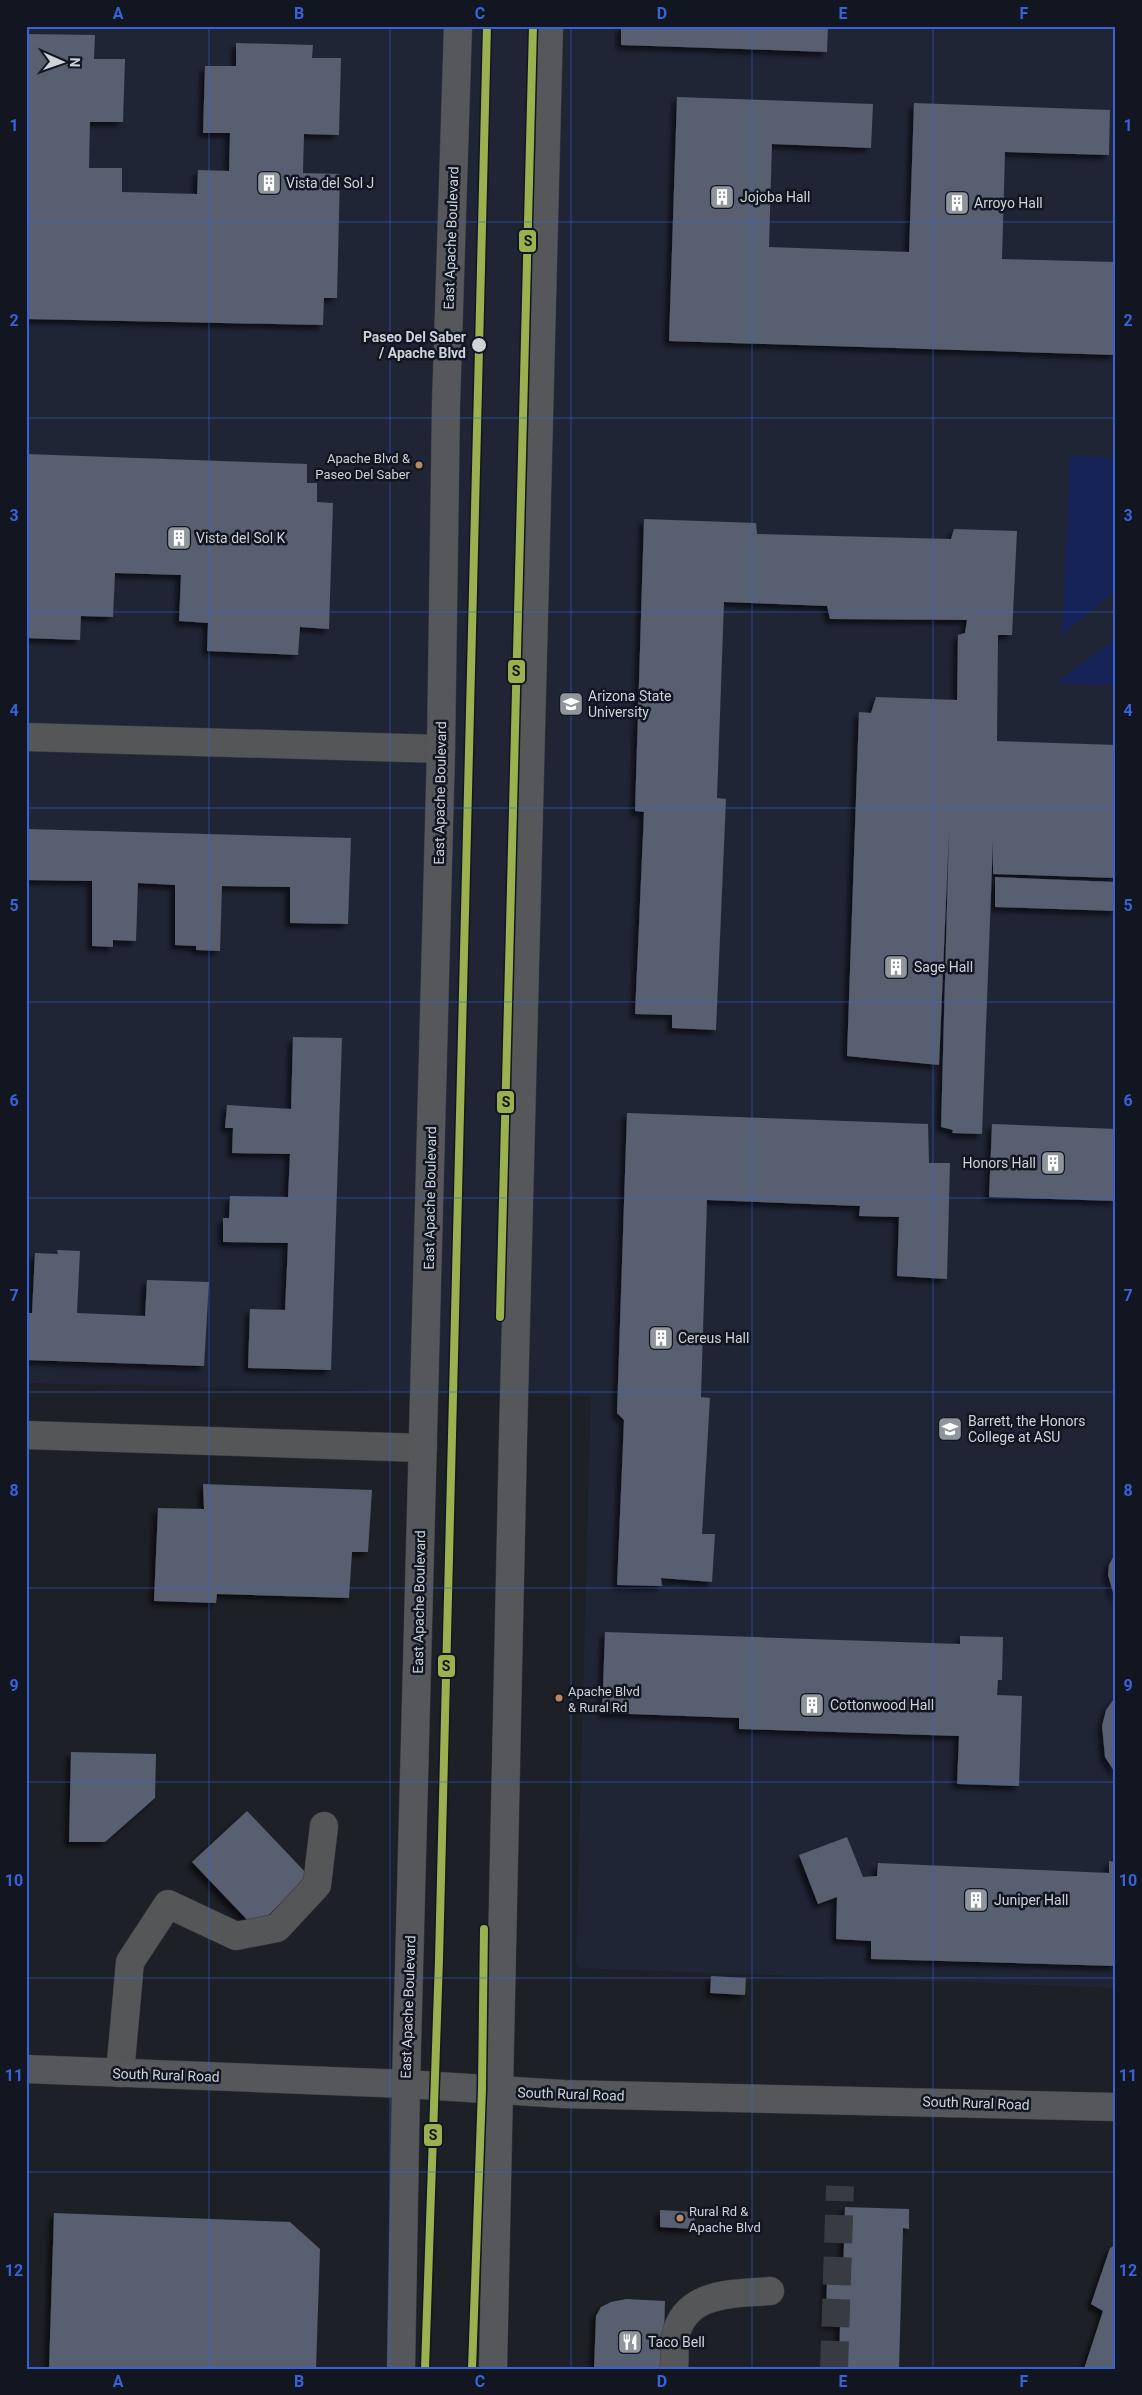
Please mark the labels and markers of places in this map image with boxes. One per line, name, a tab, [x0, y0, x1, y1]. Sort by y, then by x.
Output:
building icon: Vista del Sol J	[256, 170, 282, 196]
place label: Vista del Sol J	[286, 175, 374, 191]
building icon: Jojoba Hall	[709, 184, 735, 210]
place label: Jojoba Hall	[740, 189, 810, 205]
building icon: Arroyo Hall	[944, 190, 970, 216]
place label: Arroyo Hall	[974, 195, 1043, 211]
place label: Paseo Del Saber / Apache Blvd	[363, 329, 466, 361]
marker: Paseo Del Saber / Apache Blvd	[470, 336, 488, 354]
place label: Apache Blvd & Paseo Del Saber	[315, 451, 411, 482]
marker: Apache Blvd & Paseo Del Saber	[414, 460, 424, 470]
building icon: Vista del Sol K	[166, 525, 192, 551]
place label: Vista del Sol K	[196, 530, 286, 546]
place label: Arizona State University	[588, 688, 671, 720]
school or university icon: Arizona State University	[558, 691, 584, 717]
building icon: Sage Hall	[883, 954, 909, 980]
place label: Sage Hall	[914, 959, 973, 975]
building icon: Honors Hall	[1040, 1150, 1066, 1176]
place label: Honors Hall	[962, 1155, 1036, 1171]
building icon: Cereus Hall	[648, 1325, 674, 1351]
place label: Cereus Hall	[678, 1330, 749, 1346]
place label: Barrett, the Honors College at ASU	[968, 1413, 1085, 1445]
school or university icon: Barrett, the Honors College at ASU	[937, 1416, 963, 1442]
place label: Apache Blvd & Rural Rd	[568, 1684, 640, 1715]
building icon: Cottonwood Hall	[799, 1692, 825, 1718]
marker: Apache Blvd & Rural Rd	[554, 1693, 564, 1703]
place label: Cottonwood Hall	[830, 1697, 934, 1713]
building icon: Juniper Hall	[963, 1887, 989, 1913]
place label: Juniper Hall	[994, 1892, 1069, 1908]
place label: Rural Rd & Apache Blvd	[689, 2204, 761, 2235]
marker: Rural Rd & Apache Blvd	[675, 2213, 685, 2223]
restaurant icon: Taco Bell	[617, 2329, 643, 2355]
place label: Taco Bell	[648, 2334, 705, 2350]

